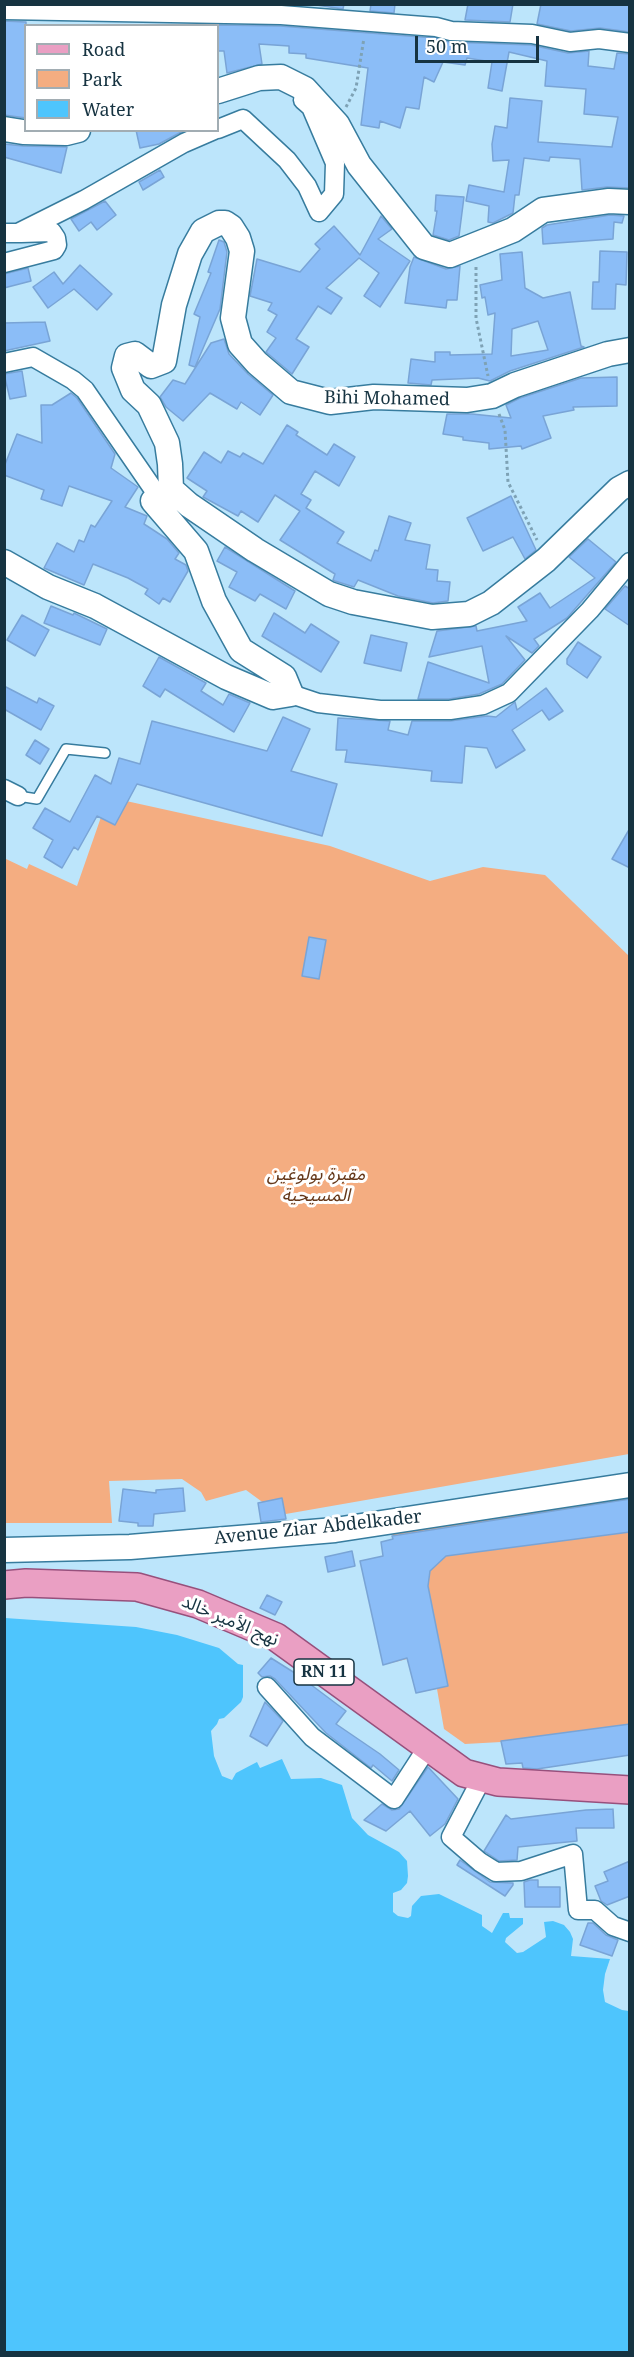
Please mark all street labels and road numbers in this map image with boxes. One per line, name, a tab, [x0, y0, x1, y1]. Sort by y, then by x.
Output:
street label: Bihi Mohamed	[324, 387, 450, 411]
street label: Avenue Ziar Abdelkader	[213, 1506, 423, 1550]
street label: نهج الأمير خالد	[178, 1591, 282, 1651]
road number: RN 11	[294, 1659, 354, 1685]

